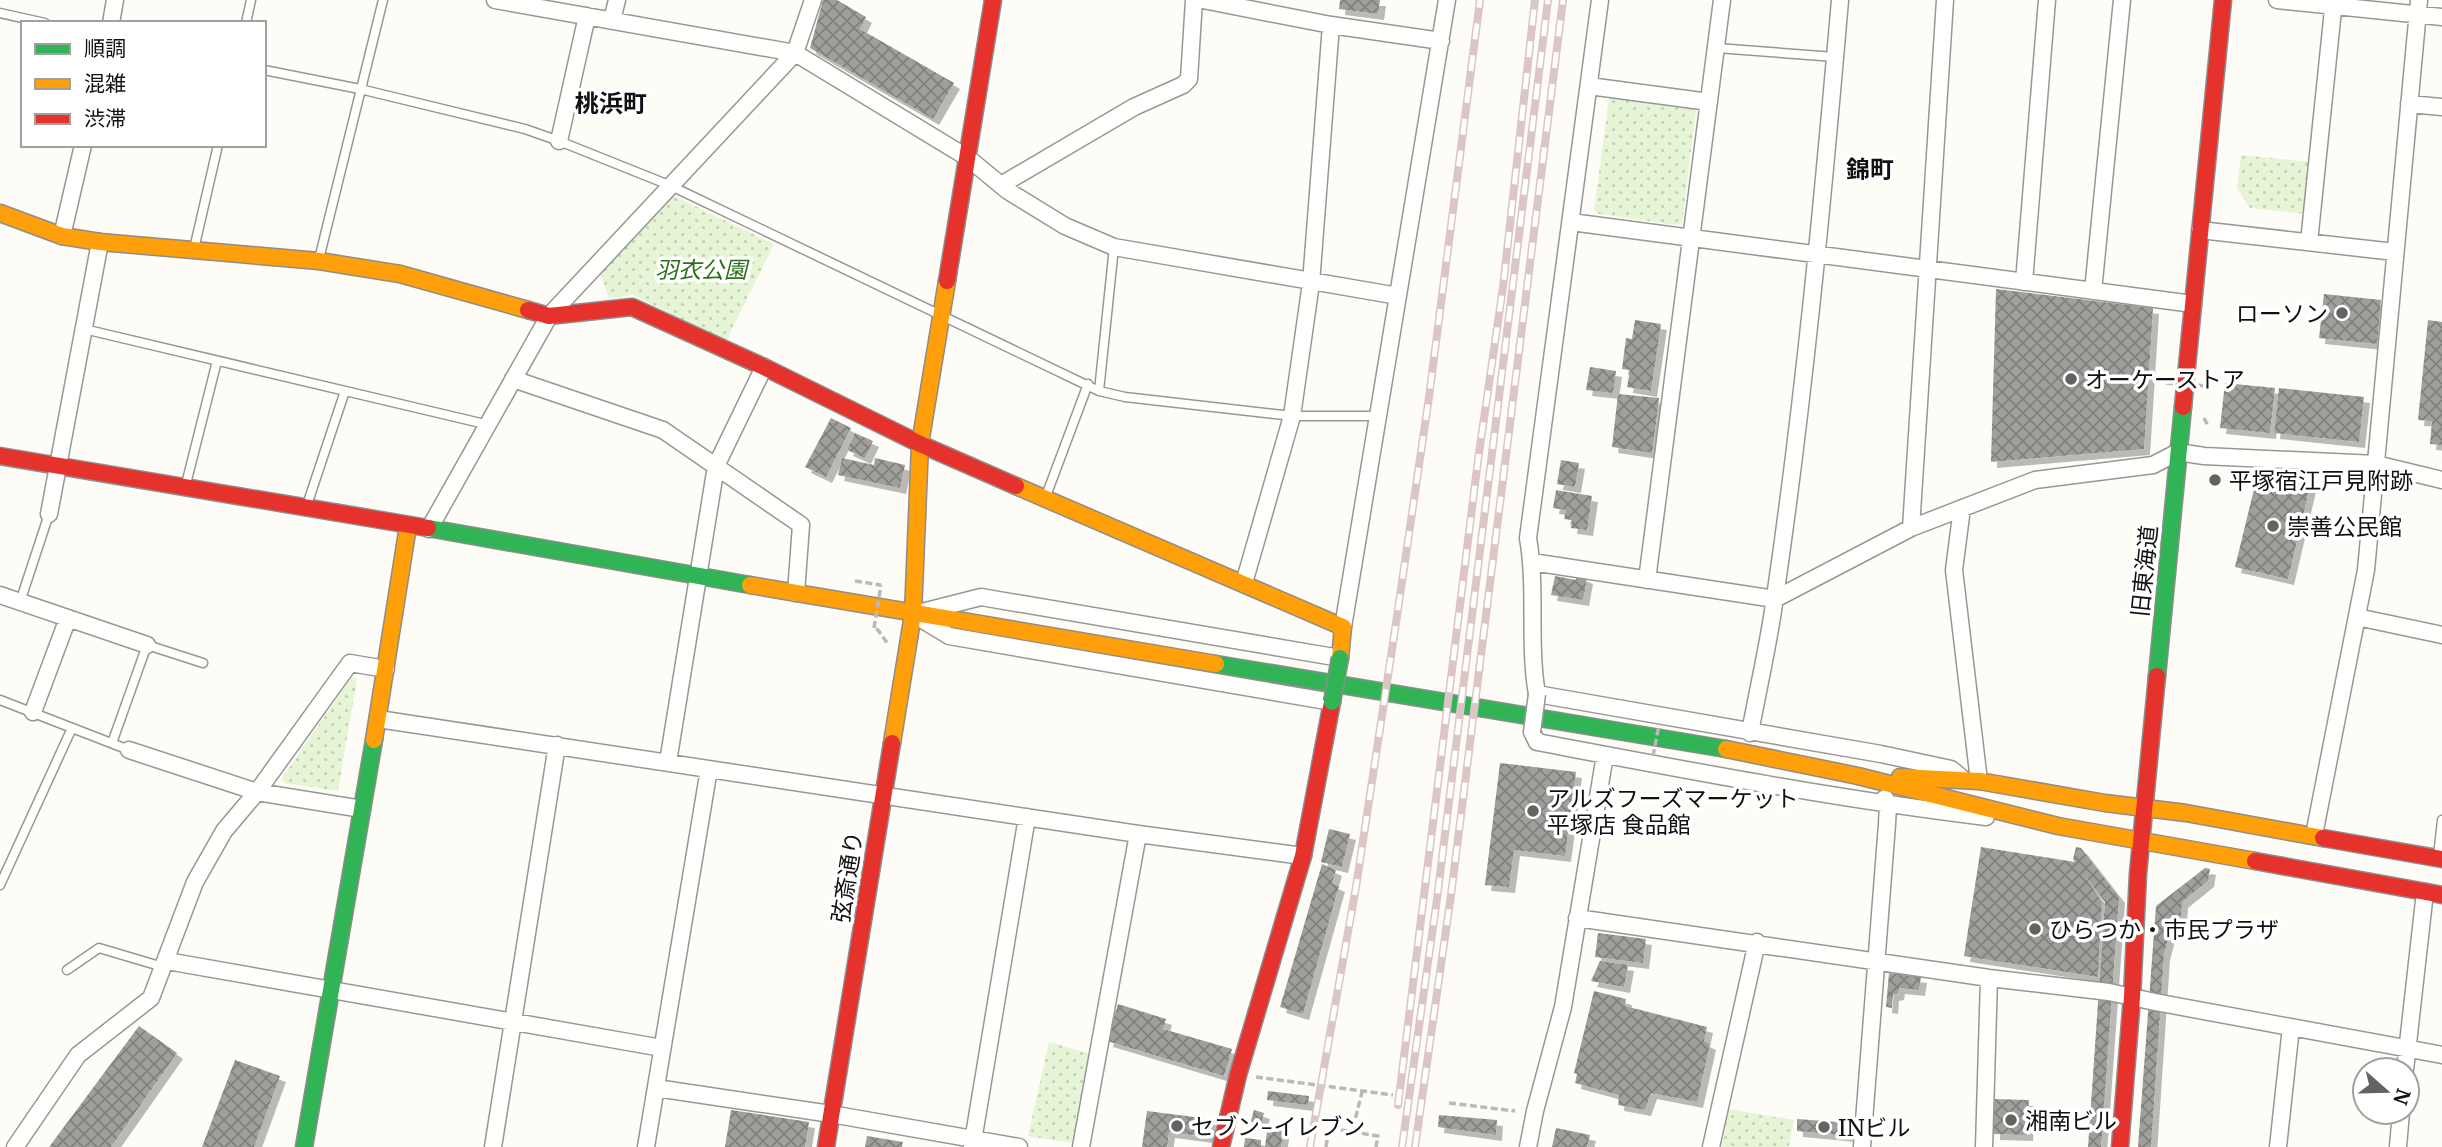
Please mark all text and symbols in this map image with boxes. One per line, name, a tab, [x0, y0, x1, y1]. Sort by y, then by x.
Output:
legend	[21, 21, 266, 147]
text: 順調	[84, 35, 126, 62]
text: 混雑	[84, 70, 126, 97]
district label: 桃浜町	[575, 88, 647, 119]
text: 渋滞	[84, 105, 126, 132]
district label: 錦町	[1846, 154, 1894, 185]
park label: 羽衣公園	[655, 255, 750, 284]
place label: ローソン	[2236, 299, 2328, 328]
marker: ローソン	[2334, 305, 2350, 321]
place label: オーケーストア	[2085, 365, 2245, 394]
marker: オーケーストア	[2063, 371, 2079, 387]
place label: 平塚宿江戸見附跡	[2229, 466, 2413, 495]
marker: 平塚宿江戸見附跡	[2207, 472, 2223, 488]
place label: 崇善公民館	[2287, 512, 2402, 541]
marker: 崇善公民館	[2265, 518, 2281, 534]
street label: 旧東海道	[2125, 524, 2163, 618]
place label: アルズフーズマーケット 平塚店 食品館	[1547, 784, 1799, 839]
marker: アルズフーズマーケット 平塚店 食品館	[1525, 803, 1541, 819]
street label: 弦斎通り	[825, 829, 869, 925]
place label: ひらつか・市民プラザ	[2049, 915, 2279, 944]
marker: ひらつか・市民プラザ	[2027, 921, 2043, 937]
north arrow	[2351, 1056, 2421, 1126]
text: N	[2388, 1086, 2416, 1108]
place label: 湘南ビル	[2025, 1106, 2117, 1135]
place label: セブン-イレブン	[1191, 1112, 1365, 1141]
marker: 湘南ビル	[2003, 1112, 2019, 1128]
place label: INビル	[1838, 1113, 1910, 1142]
marker: セブン-イレブン	[1169, 1118, 1185, 1134]
marker: INビル	[1816, 1119, 1832, 1135]

